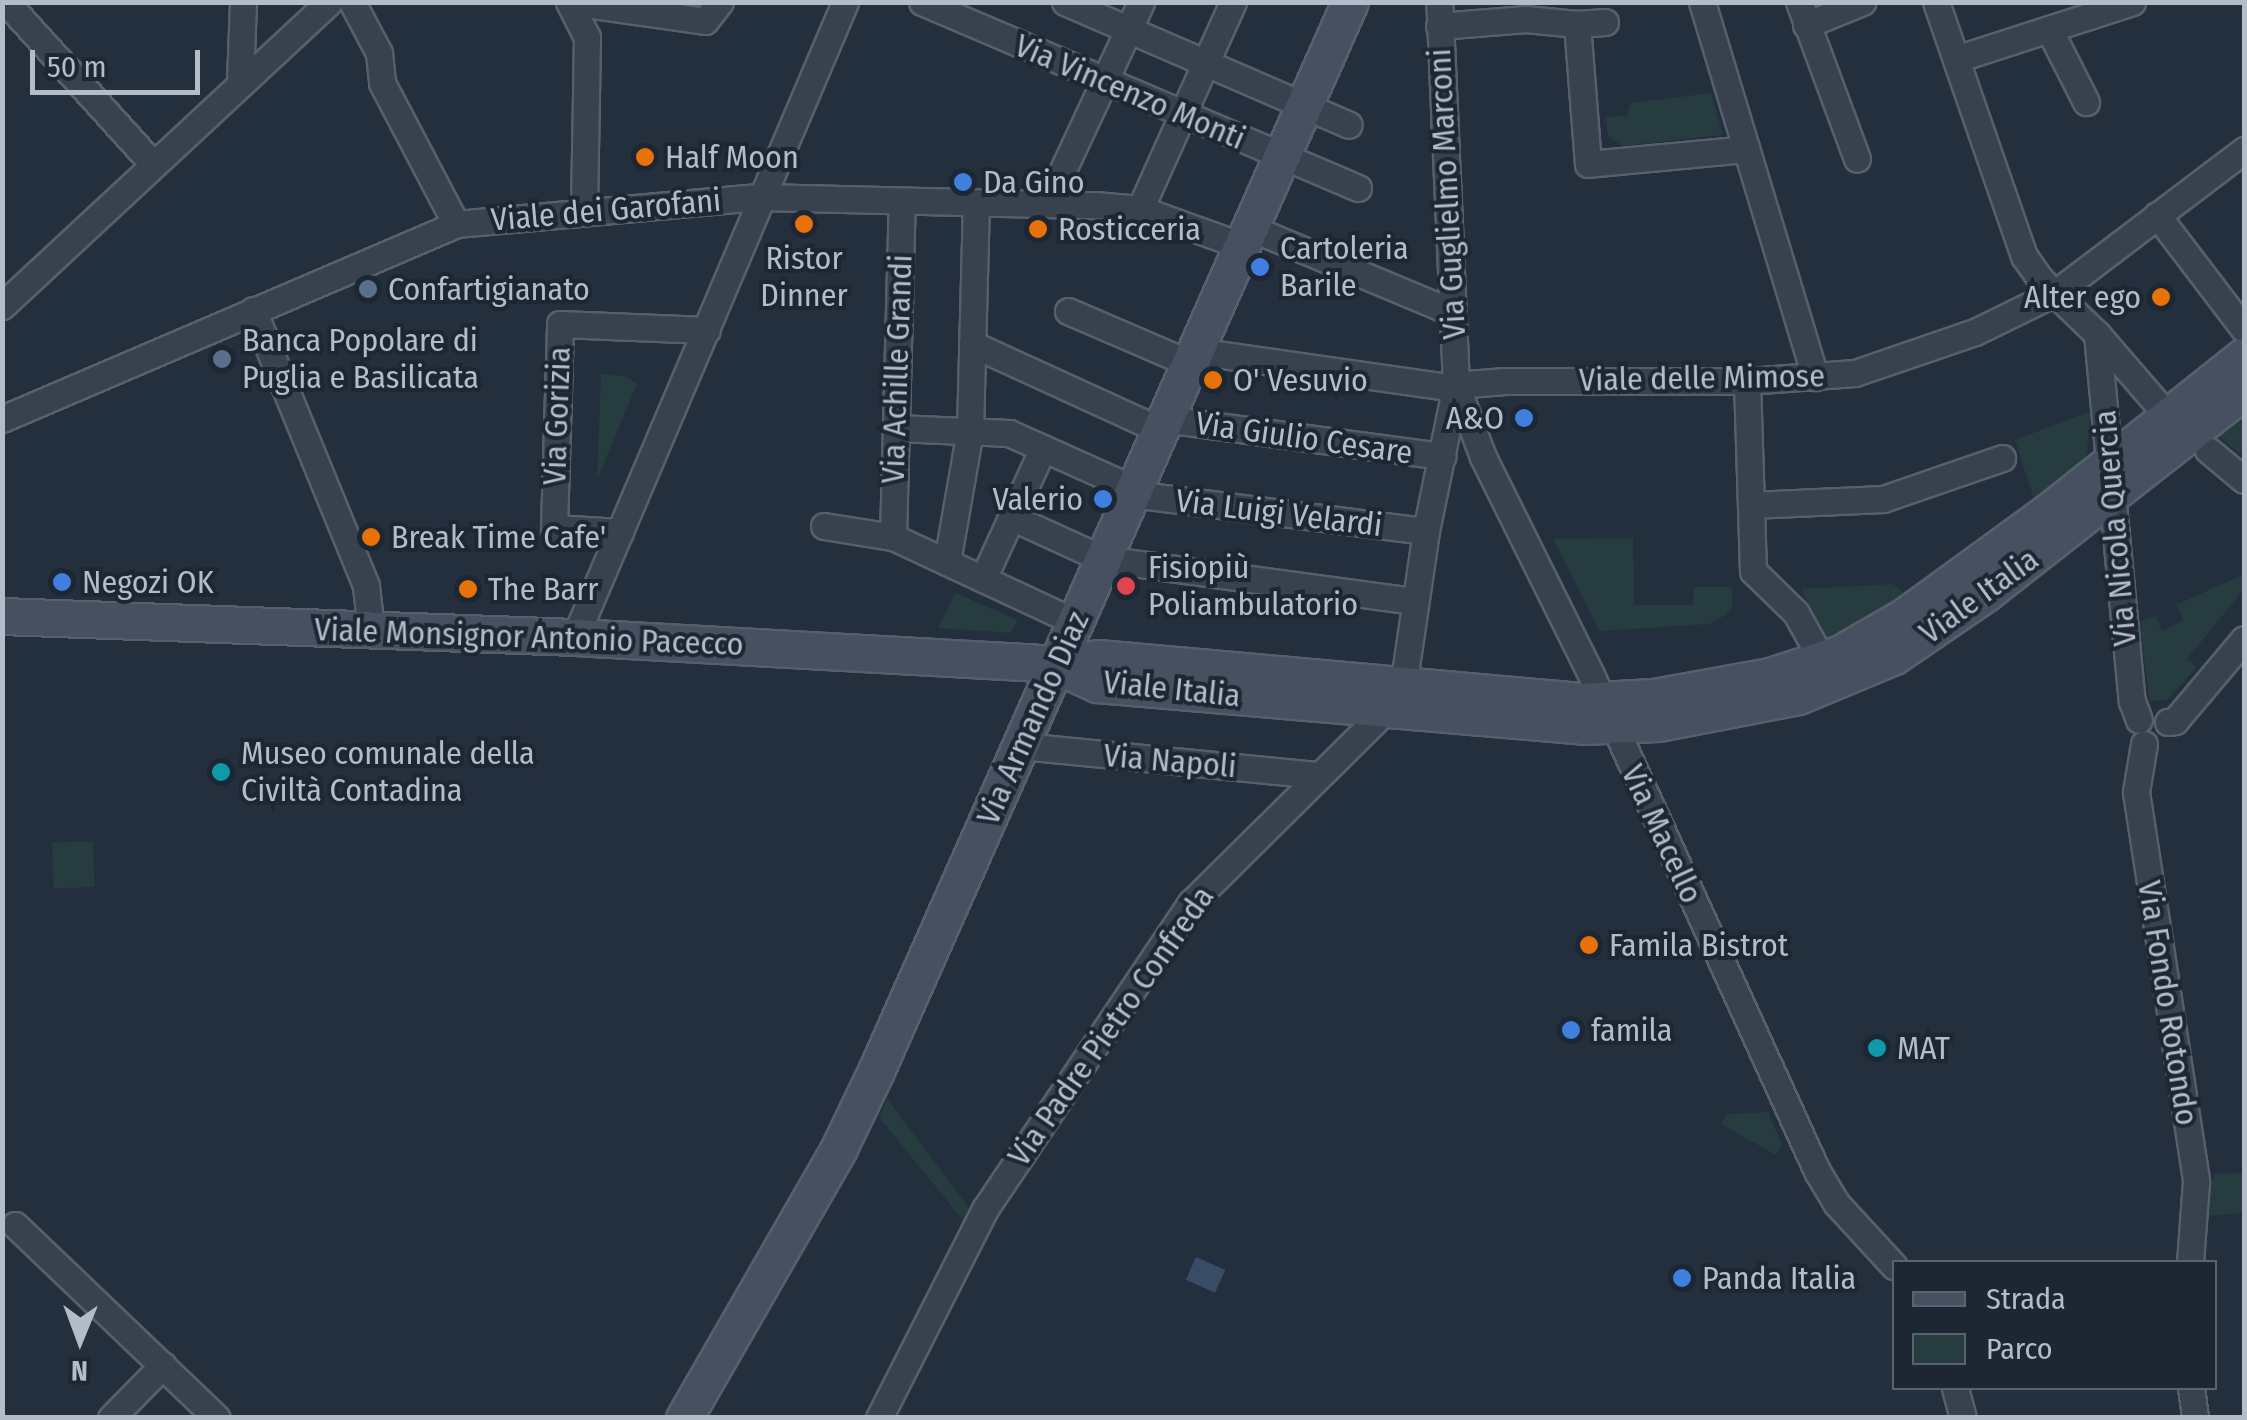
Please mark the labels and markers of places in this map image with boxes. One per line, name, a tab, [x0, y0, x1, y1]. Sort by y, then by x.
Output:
place label: Half Moon	[665, 138, 799, 176]
marker: Half Moon	[634, 146, 656, 168]
place label: Da Gino	[983, 163, 1085, 201]
marker: Da Gino	[952, 171, 974, 193]
place label: Rosticceria	[1058, 210, 1201, 248]
marker: Ristor Dinner	[793, 213, 815, 235]
marker: Rosticceria	[1027, 218, 1049, 240]
place label: Cartoleria Barile	[1280, 230, 1409, 305]
place label: Ristor Dinner	[760, 240, 848, 315]
marker: Cartoleria Barile	[1249, 256, 1271, 278]
place label: Confartigianato	[388, 270, 590, 308]
marker: Confartigianato	[357, 278, 379, 300]
place label: Alter ego	[2024, 278, 2141, 316]
marker: Alter ego	[2150, 286, 2172, 308]
place label: Banca Popolare di Puglia e Basilicata	[242, 322, 479, 397]
marker: Banca Popolare di Puglia e Basilicata	[211, 348, 233, 370]
place label: O' Vesuvio	[1233, 361, 1368, 399]
marker: O' Vesuvio	[1202, 369, 1224, 391]
place label: A&O	[1446, 399, 1504, 437]
marker: A&O	[1513, 407, 1535, 429]
place label: Valerio	[992, 480, 1083, 518]
marker: Valerio	[1092, 488, 1114, 510]
place label: Break Time Cafe'	[391, 518, 606, 556]
marker: Break Time Cafe'	[360, 526, 382, 548]
place label: Fisiopiù Poliambulatorio	[1148, 549, 1358, 624]
place label: Negozi OK	[82, 563, 214, 601]
place label: The Barr	[488, 570, 599, 608]
marker: Negozi OK	[51, 571, 73, 593]
marker: Fisiopiù Poliambulatorio	[1113, 573, 1139, 599]
marker: The Barr	[457, 578, 479, 600]
place label: Museo comunale della Civiltà Contadina	[241, 735, 535, 810]
marker: Museo comunale della Civiltà Contadina	[210, 761, 232, 783]
place label: Famila Bistrot	[1609, 926, 1788, 964]
marker: Famila Bistrot	[1578, 934, 1600, 956]
place label: famila	[1591, 1011, 1672, 1049]
marker: famila	[1560, 1019, 1582, 1041]
place label: MAT	[1897, 1029, 1950, 1067]
marker: MAT	[1866, 1037, 1888, 1059]
place label: Panda Italia	[1702, 1259, 1856, 1297]
marker: Panda Italia	[1671, 1267, 1693, 1289]

